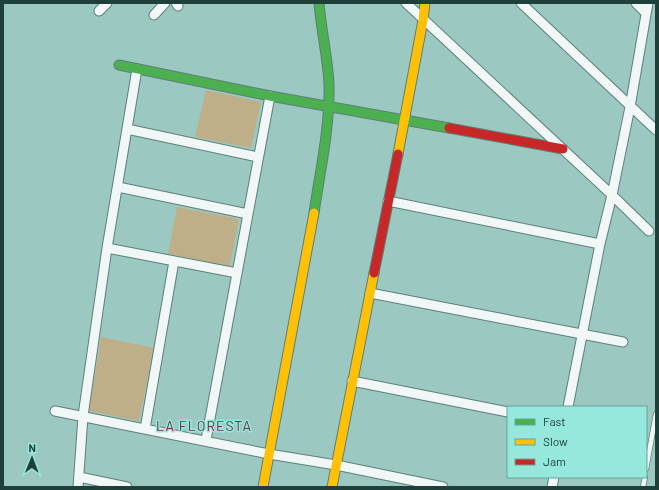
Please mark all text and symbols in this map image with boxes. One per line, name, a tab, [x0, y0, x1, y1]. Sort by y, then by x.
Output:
legend	[507, 406, 647, 478]
text: Fast	[543, 414, 566, 428]
district label: LA FLORESTA	[156, 417, 252, 434]
text: Slow	[543, 434, 568, 448]
north arrow	[12, 438, 52, 478]
text: N	[28, 441, 36, 454]
text: Jam	[543, 454, 566, 468]

